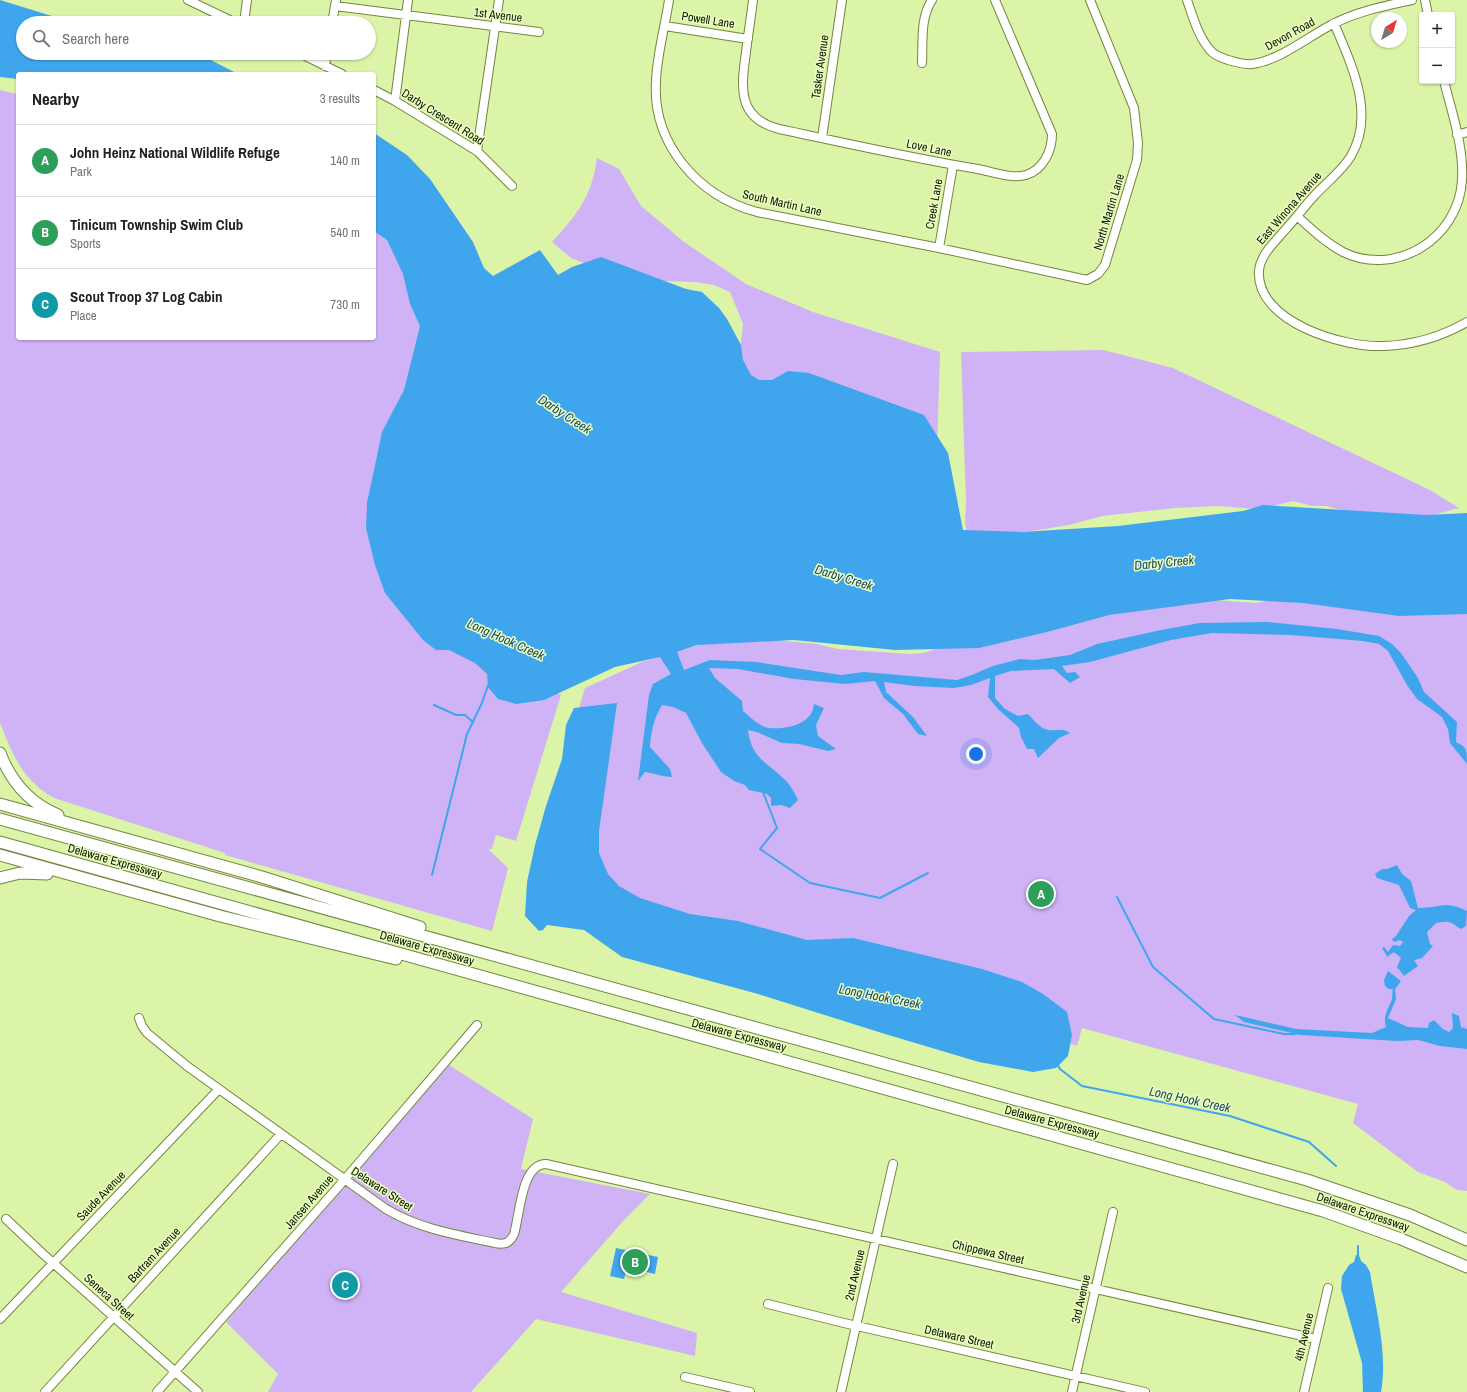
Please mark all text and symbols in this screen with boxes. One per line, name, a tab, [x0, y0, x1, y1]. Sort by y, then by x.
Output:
street label: 1st Avenue	[473, 4, 523, 26]
street label: Powell Lane	[680, 8, 736, 32]
north arrow	[1371, 12, 1407, 48]
map controls	[1419, 12, 1455, 84]
button: +	[1419, 12, 1455, 48]
street label: Devon Road	[1262, 14, 1318, 54]
search box	[16, 16, 376, 60]
icon: search	[30, 27, 52, 49]
text: Search here	[62, 28, 129, 49]
street label: Tasker Avenue	[808, 34, 832, 100]
button: −	[1419, 48, 1455, 84]
street label: Darby Crescent Road	[399, 85, 487, 149]
text: Nearby	[32, 87, 79, 110]
text: 3 results	[320, 90, 360, 107]
street label: Love Lane	[905, 135, 953, 161]
text: John Heinz National Wildlife Refuge	[70, 142, 280, 163]
text: A	[41, 152, 49, 169]
text: 140 m	[330, 152, 360, 169]
text: Park	[70, 163, 92, 180]
street label: East Winona Avenue	[1253, 168, 1325, 248]
street label: North Martin Lane	[1090, 172, 1128, 252]
street label: Creek Lane	[922, 178, 946, 230]
street label: South Martin Lane	[741, 186, 823, 220]
text: Tinicum Township Swim Club	[70, 214, 243, 235]
text: B	[41, 224, 49, 241]
text: 540 m	[330, 224, 360, 241]
text: Sports	[70, 235, 101, 252]
text: Scout Troop 37 Log Cabin	[70, 286, 222, 307]
text: C	[41, 296, 49, 313]
text: 730 m	[330, 296, 360, 313]
text: Place	[70, 307, 97, 324]
water label: Darby Creek	[535, 391, 595, 438]
water label: Darby Creek	[1133, 551, 1195, 574]
water label: Darby Creek	[813, 561, 876, 595]
water label: Long Hook Creek	[464, 615, 548, 664]
your location	[966, 744, 986, 764]
street label: Delaware Expressway	[66, 840, 164, 882]
pin: A	[1028, 879, 1054, 909]
street label: Delaware Expressway	[378, 927, 476, 969]
water label: Long Hook Creek	[838, 980, 923, 1013]
street label: Delaware Expressway	[690, 1015, 788, 1055]
water label: Long Hook Creek	[1148, 1083, 1233, 1117]
street label: Delaware Expressway	[1003, 1102, 1101, 1142]
street label: Delaware Street	[348, 1163, 416, 1215]
street label: Saude Avenue	[73, 1167, 129, 1225]
street label: Jansen Avenue	[281, 1171, 337, 1233]
street label: Delaware Expressway	[1314, 1189, 1412, 1235]
street label: Bartram Avenue	[124, 1224, 184, 1286]
street label: Chippewa Street	[950, 1236, 1026, 1268]
pin: B	[622, 1247, 648, 1277]
street label: 2nd Avenue	[841, 1248, 869, 1302]
street label: Seneca Street	[80, 1270, 138, 1324]
pin: C	[332, 1270, 358, 1300]
street label: 3rd Avenue	[1068, 1273, 1094, 1325]
street label: 4th Avenue	[1291, 1311, 1317, 1363]
street label: Delaware Street	[923, 1321, 995, 1353]

